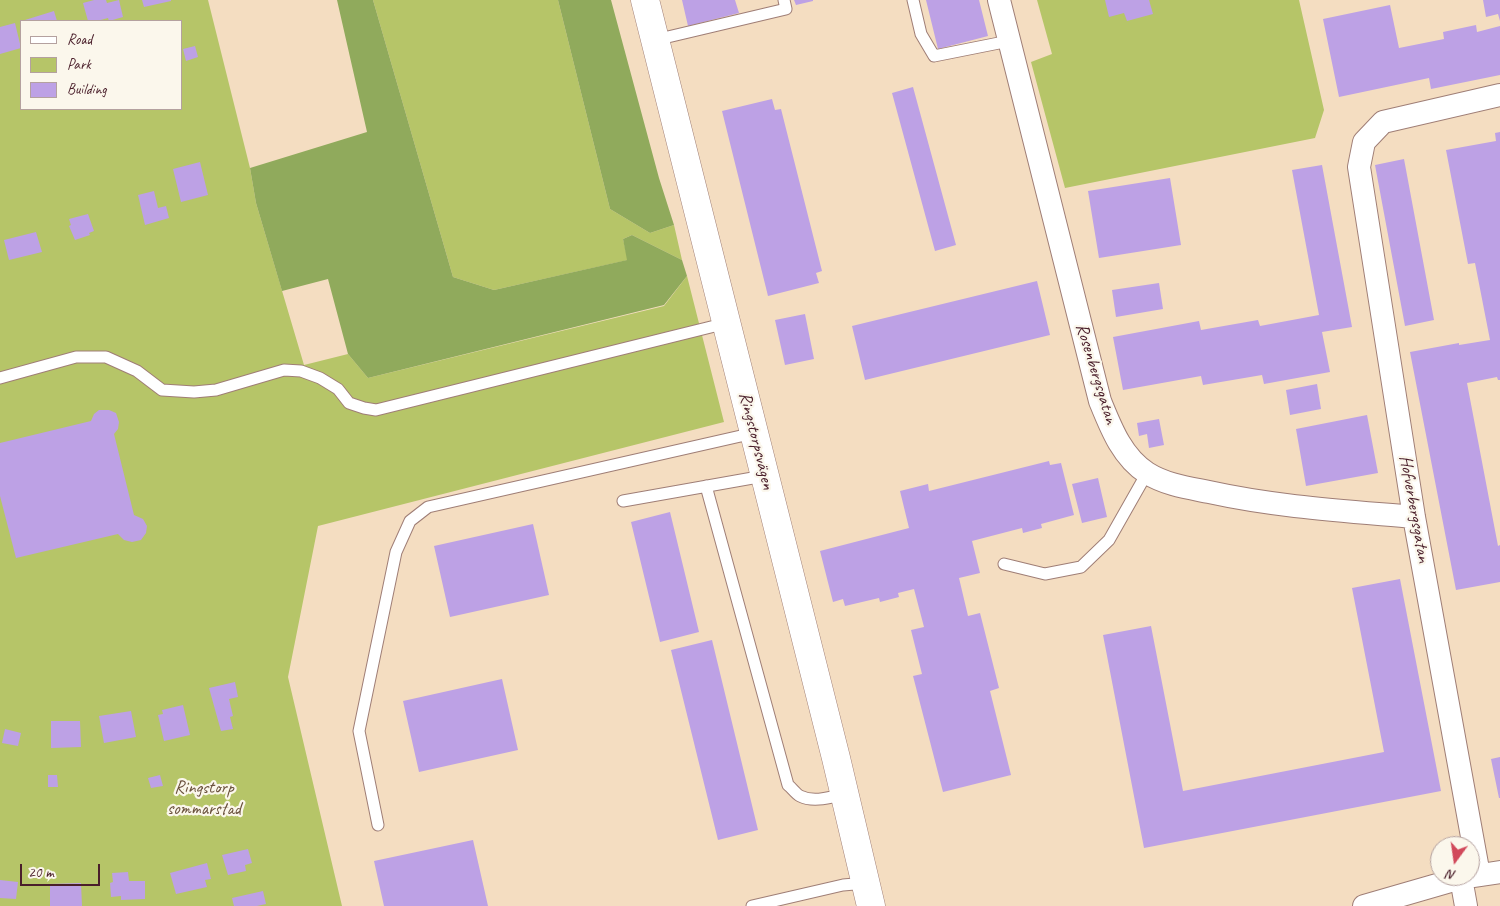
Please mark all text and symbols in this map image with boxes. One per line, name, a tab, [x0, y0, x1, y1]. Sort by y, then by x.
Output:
legend	[20, 20, 182, 110]
text: Road	[67, 30, 92, 49]
text: Park	[67, 55, 91, 74]
text: Building	[67, 80, 106, 99]
street label: Rosenbergsgatan	[1070, 321, 1122, 427]
street label: Ringstorpsvägen	[733, 390, 779, 492]
street label: Hofverbergsgatan	[1394, 454, 1434, 564]
park label: Ringstorp sommarstad	[167, 777, 241, 820]
north arrow	[1430, 836, 1480, 886]
scale bar	[22, 854, 102, 886]
text: 20 m	[28, 863, 54, 882]
text: N	[1445, 866, 1458, 884]

